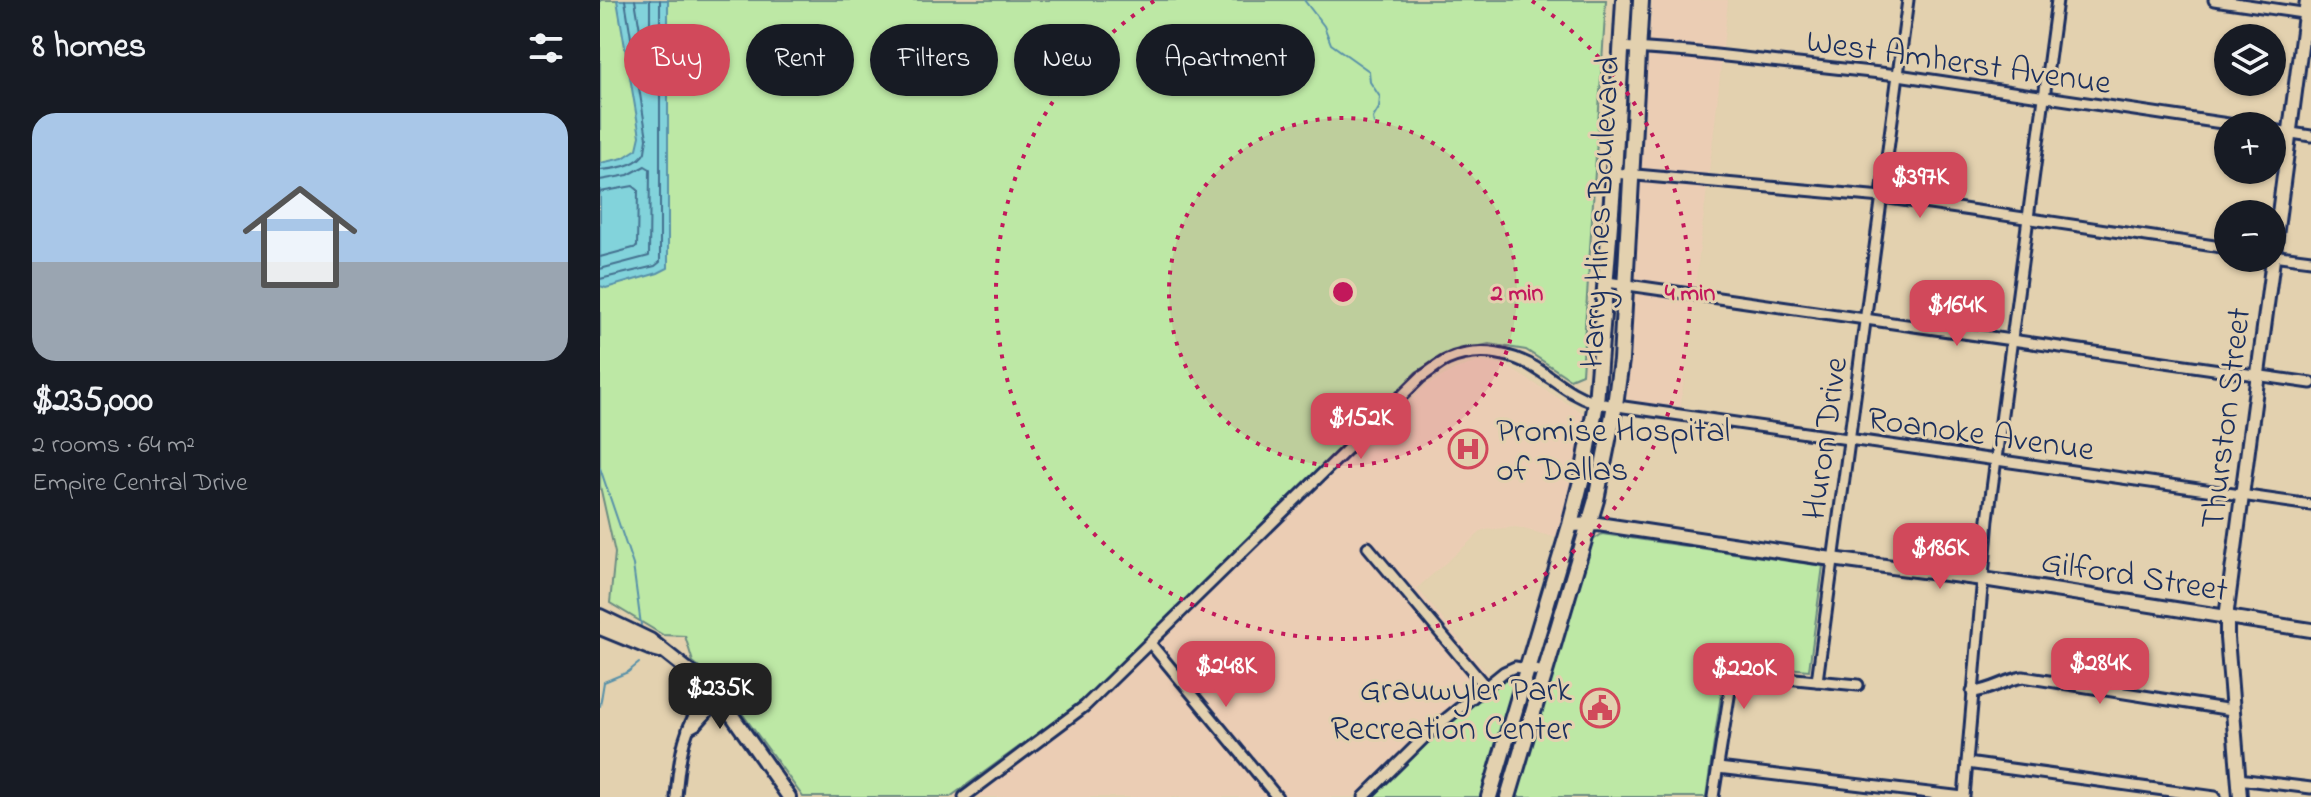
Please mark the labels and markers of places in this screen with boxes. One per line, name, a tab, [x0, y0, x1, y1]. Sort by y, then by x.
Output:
pin: $397K	[1864, 152, 1976, 220]
centre of rings	[1329, 278, 1357, 306]
pin: $164K	[1901, 280, 2013, 348]
pin: $152K	[1305, 393, 1417, 461]
place label: Promise Hospital of Dallas	[1496, 408, 1730, 497]
hospital icon: Promise Hospital of Dallas	[1447, 428, 1489, 470]
pin: $186K	[1884, 523, 1996, 591]
pin: $284K	[2044, 638, 2156, 706]
pin: $248K	[1170, 641, 1282, 709]
pin: $220K	[1688, 643, 1800, 711]
pin: $235K	[664, 663, 776, 731]
place label: Grauwyler Park Recreation Center	[1330, 667, 1572, 756]
public building icon: Grauwyler Park Recreation Center	[1579, 687, 1621, 729]

